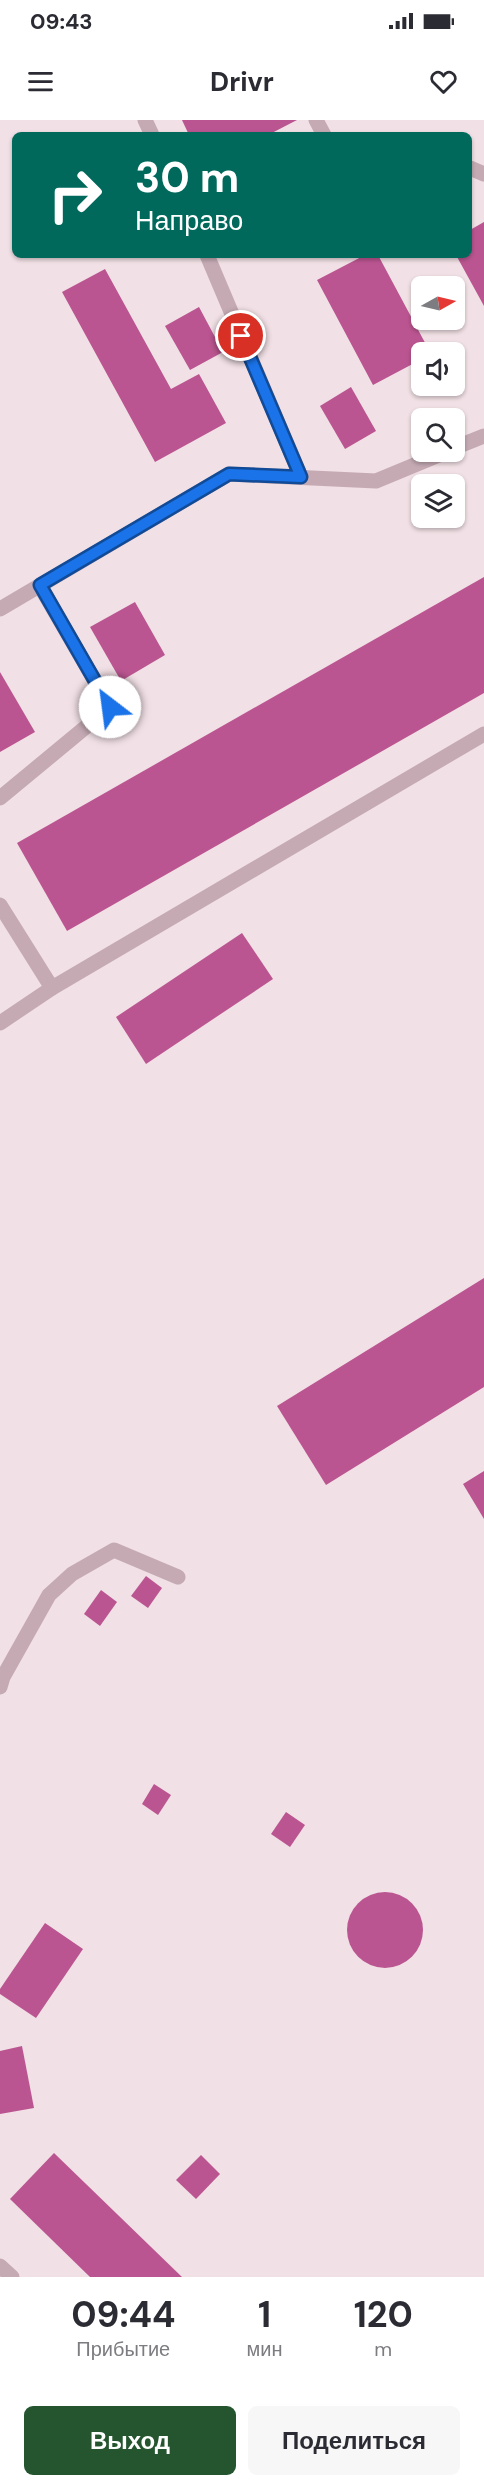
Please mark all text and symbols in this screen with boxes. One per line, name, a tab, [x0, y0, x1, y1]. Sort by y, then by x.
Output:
text: 09:43	[30, 7, 93, 36]
text: Drivr	[210, 64, 274, 99]
icon: menu	[24, 65, 57, 98]
icon: heart	[427, 65, 460, 98]
text: 30 m	[135, 150, 239, 205]
icon: right	[36, 156, 114, 234]
text: Направо	[135, 203, 243, 238]
north arrow	[411, 276, 465, 330]
map controls	[411, 276, 465, 528]
pin	[215, 310, 266, 361]
icon: arrive	[224, 319, 257, 352]
button: sound	[411, 342, 465, 396]
button: search	[411, 408, 465, 462]
button: layers	[411, 474, 465, 528]
position arrow	[78, 675, 142, 739]
text: 09:44	[71, 2291, 175, 2338]
text: 1	[258, 2291, 271, 2338]
text: 120	[354, 2291, 413, 2338]
text: Прибытие	[76, 2336, 170, 2362]
text: мин	[247, 2336, 283, 2362]
text: m	[374, 2336, 392, 2362]
button: Выход	[24, 2406, 236, 2475]
button: Поделиться	[248, 2406, 460, 2475]

